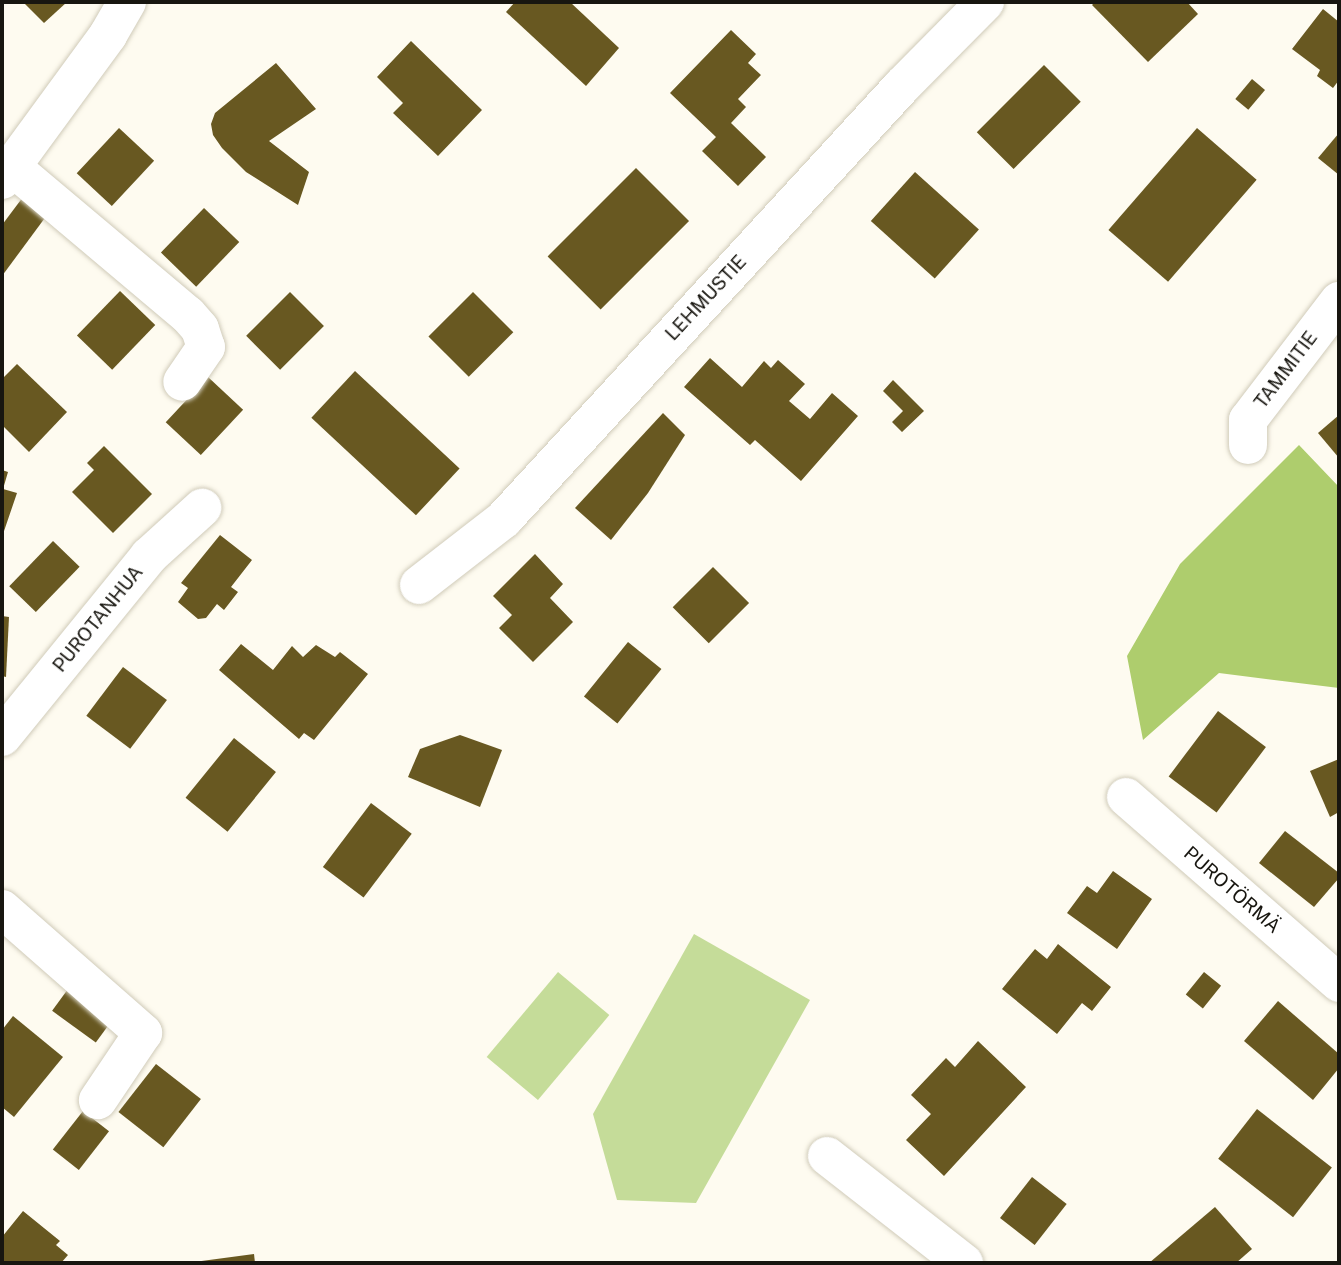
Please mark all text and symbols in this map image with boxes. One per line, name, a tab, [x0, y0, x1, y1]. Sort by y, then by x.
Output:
street label: LEHMUSTIE	[661, 251, 751, 345]
street label: TAMMITIE	[1250, 327, 1322, 413]
street label: PUROTANHUA	[48, 561, 148, 677]
street label: PUROTÖRMÄ	[1179, 842, 1285, 938]

